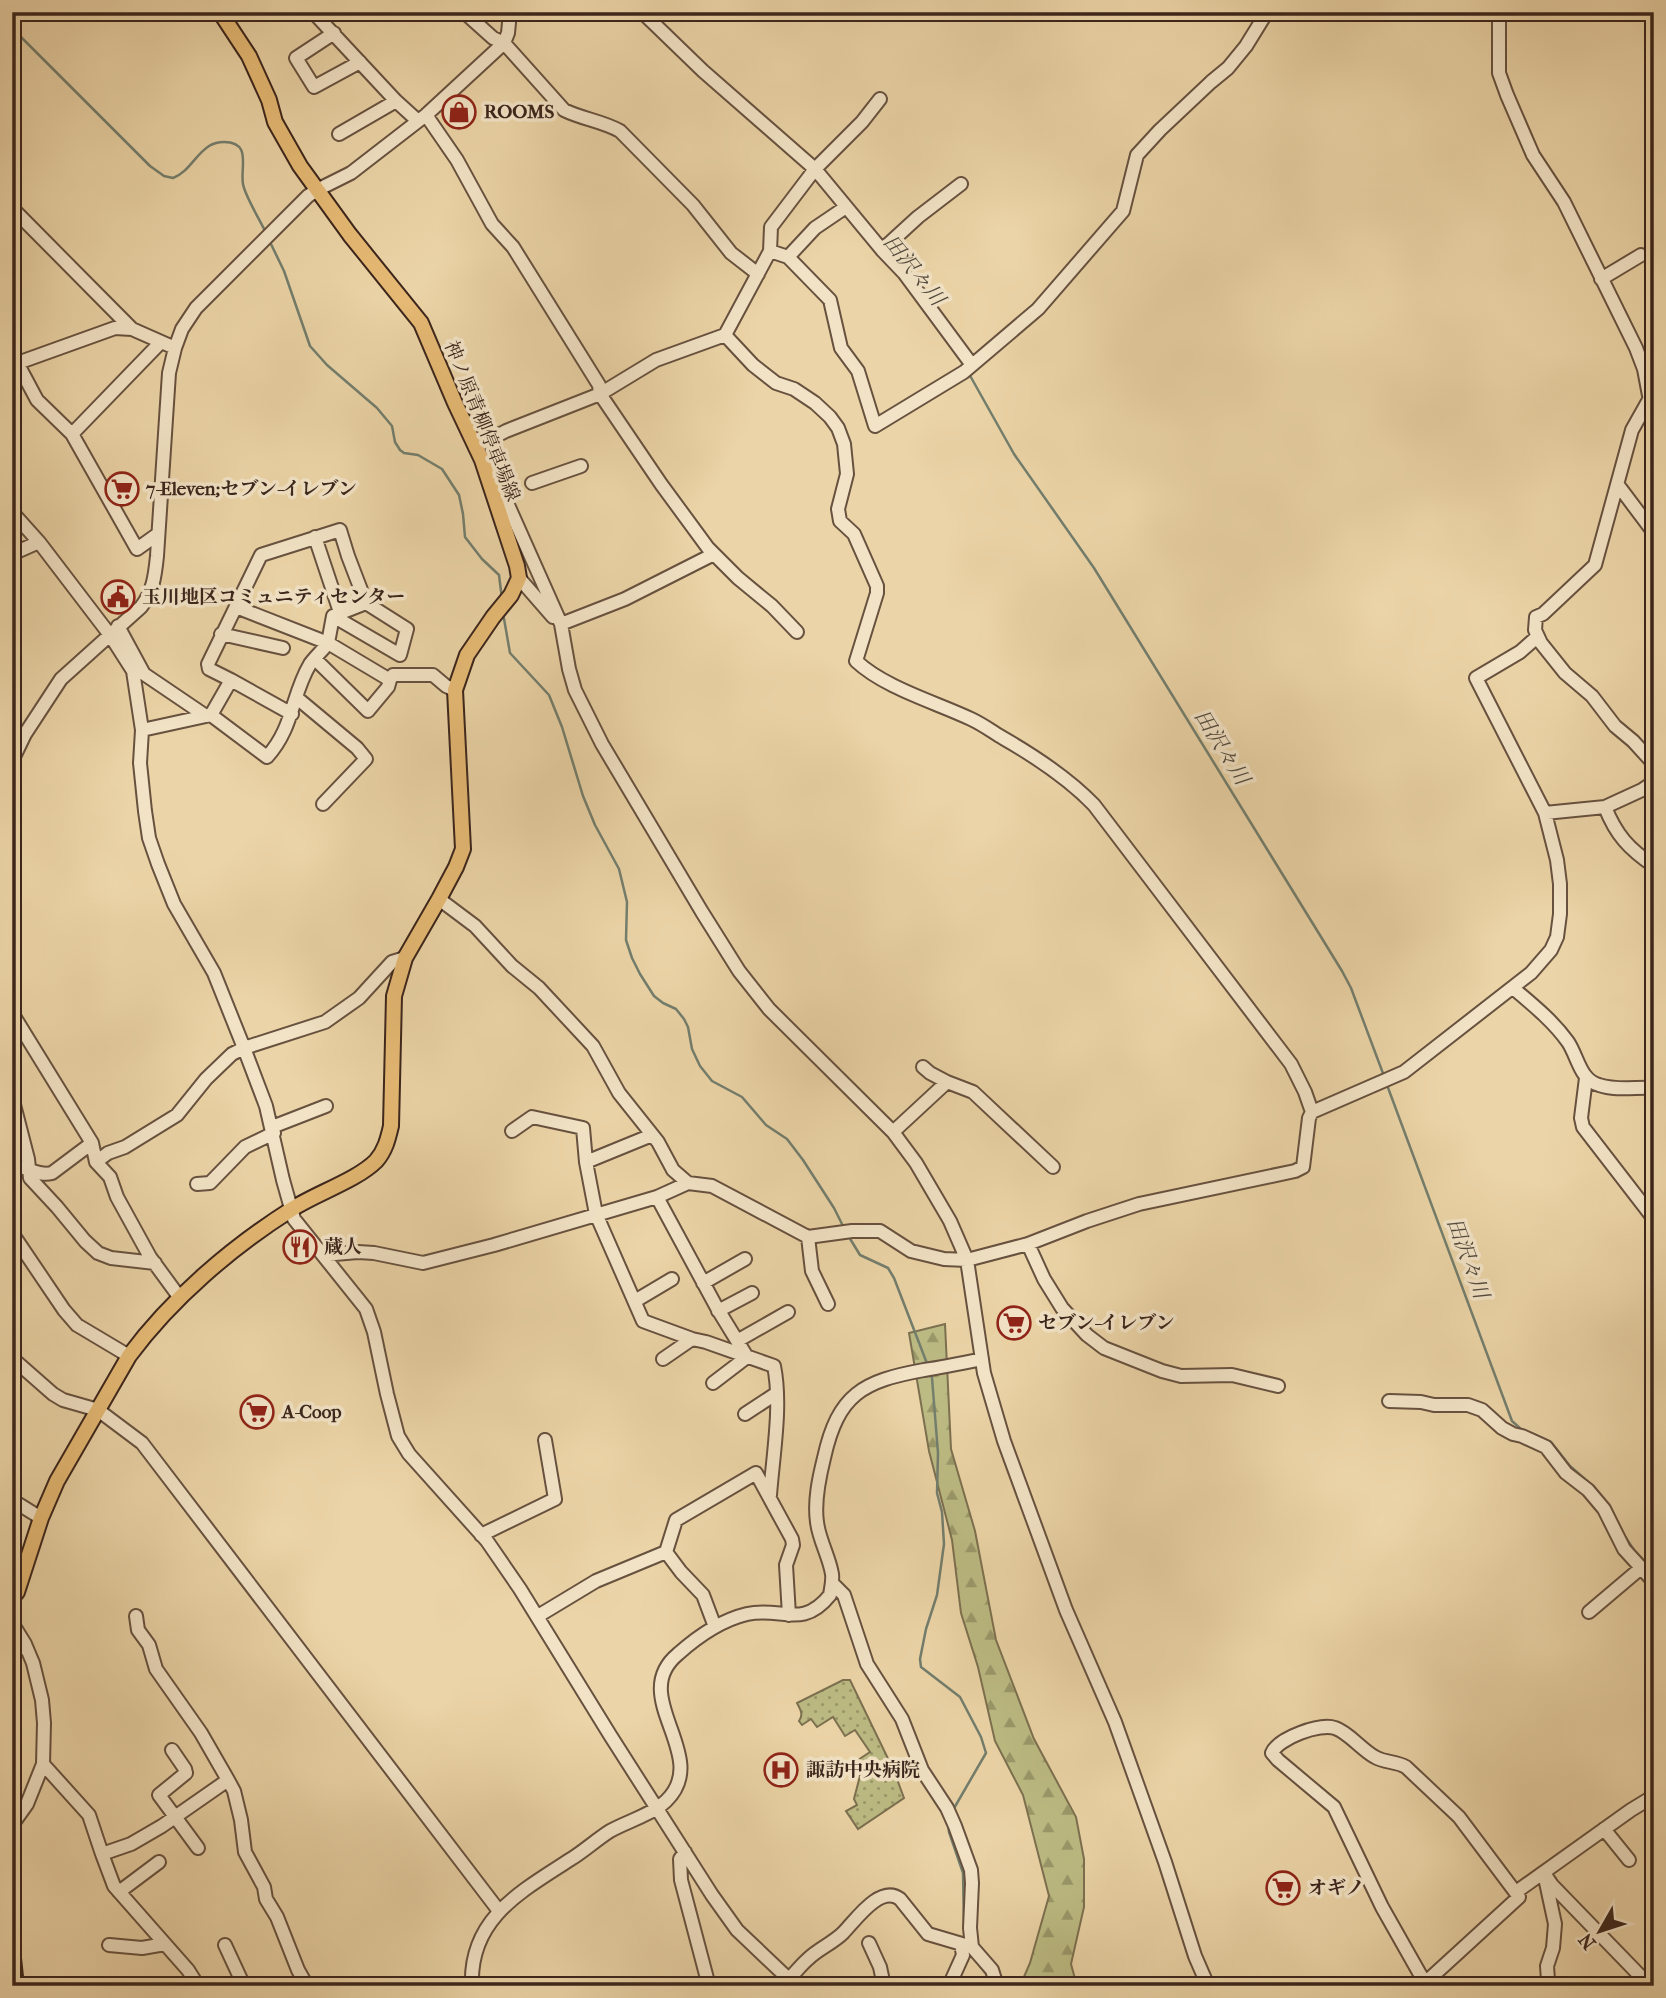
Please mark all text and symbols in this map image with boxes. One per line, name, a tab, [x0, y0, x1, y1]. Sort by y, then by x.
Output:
shop icon: ROOMS	[440, 93, 478, 131]
place label: ROOMS	[484, 101, 554, 123]
water label: 田沢々川	[878, 230, 951, 312]
street label: 神ノ原青柳停車場線	[440, 338, 524, 504]
supermarket icon: 7-Eleven;セブン-イレブン	[103, 470, 141, 508]
place label: 7-Eleven;セブン-イレブン	[145, 478, 357, 500]
public building icon: 玉川地区コミュニティセンター	[99, 578, 137, 616]
place label: 玉川地区コミュニティセンター	[142, 586, 405, 608]
water label: 田沢々川	[1190, 705, 1255, 791]
water label: 田沢々川	[1442, 1214, 1494, 1303]
restaurant icon: 蔵人	[281, 1228, 319, 1266]
place label: 蔵人	[324, 1236, 362, 1258]
supermarket icon: セブン-イレブン	[995, 1304, 1033, 1342]
place label: セブン-イレブン	[1038, 1312, 1174, 1334]
supermarket icon: A-Coop	[238, 1393, 276, 1431]
place label: A-Coop	[281, 1401, 342, 1423]
hospital icon: 諏訪中央病院	[762, 1751, 800, 1789]
place label: 諏訪中央病院	[806, 1759, 920, 1781]
supermarket icon: オギノ	[1264, 1869, 1302, 1907]
place label: オギノ	[1308, 1877, 1365, 1899]
north arrow	[1564, 1896, 1634, 1966]
text: N	[1574, 1928, 1601, 1954]

